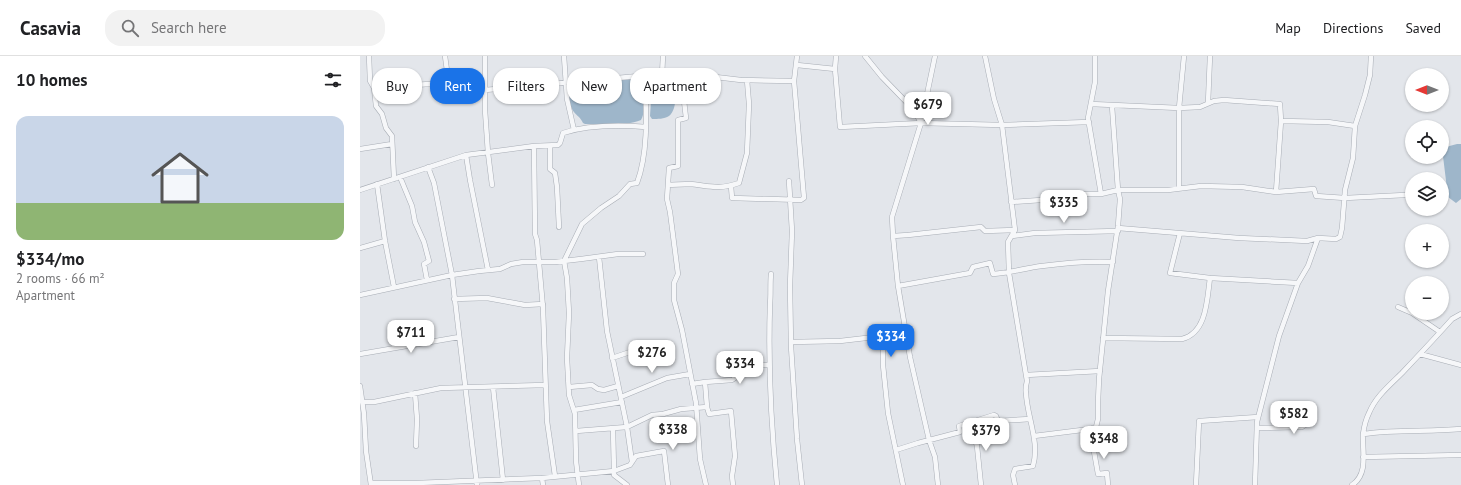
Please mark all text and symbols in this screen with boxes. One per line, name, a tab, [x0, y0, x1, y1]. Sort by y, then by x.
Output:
search box	[105, 10, 385, 46]
text: Casavia	[20, 16, 81, 40]
icon: search	[119, 17, 141, 39]
text: Search here	[151, 18, 227, 37]
text: Map	[1275, 19, 1301, 37]
text: Directions	[1323, 19, 1383, 37]
text: Saved	[1405, 19, 1441, 37]
chip: Buy	[372, 68, 422, 104]
chip: Rent	[430, 68, 485, 104]
chip: Filters	[493, 68, 559, 104]
chip: New	[567, 68, 622, 104]
chip: Apartment	[630, 68, 721, 104]
north arrow	[1405, 68, 1449, 112]
map controls	[1405, 68, 1449, 320]
text: 10 homes	[16, 69, 87, 91]
icon: filters	[322, 69, 344, 91]
pin: $679	[904, 92, 952, 126]
text: $679	[913, 96, 943, 113]
button: locate	[1405, 120, 1449, 164]
icon: home	[144, 142, 216, 214]
button: layers	[1405, 172, 1449, 216]
pin: $335	[1040, 190, 1088, 224]
text: $335	[1049, 194, 1079, 211]
button: +	[1405, 224, 1449, 268]
text: $334/mo	[16, 248, 84, 270]
text: 2 rooms · 66 m²	[16, 270, 105, 287]
button: −	[1405, 276, 1449, 320]
text: Apartment	[16, 287, 75, 304]
pin: $711	[387, 320, 435, 354]
text: $711	[396, 324, 426, 341]
pin: $334	[867, 324, 915, 358]
text: $334	[876, 328, 906, 345]
pin: $276	[628, 340, 676, 374]
text: $276	[637, 344, 667, 361]
pin: $334	[716, 351, 764, 385]
text: $334	[725, 355, 755, 372]
pin: $582	[1270, 401, 1318, 435]
text: $582	[1279, 405, 1309, 422]
pin: $338	[649, 417, 697, 451]
pin: $379	[962, 418, 1010, 452]
text: $338	[658, 421, 688, 438]
text: $379	[971, 422, 1001, 439]
pin: $348	[1080, 426, 1128, 460]
text: $348	[1089, 430, 1119, 447]

